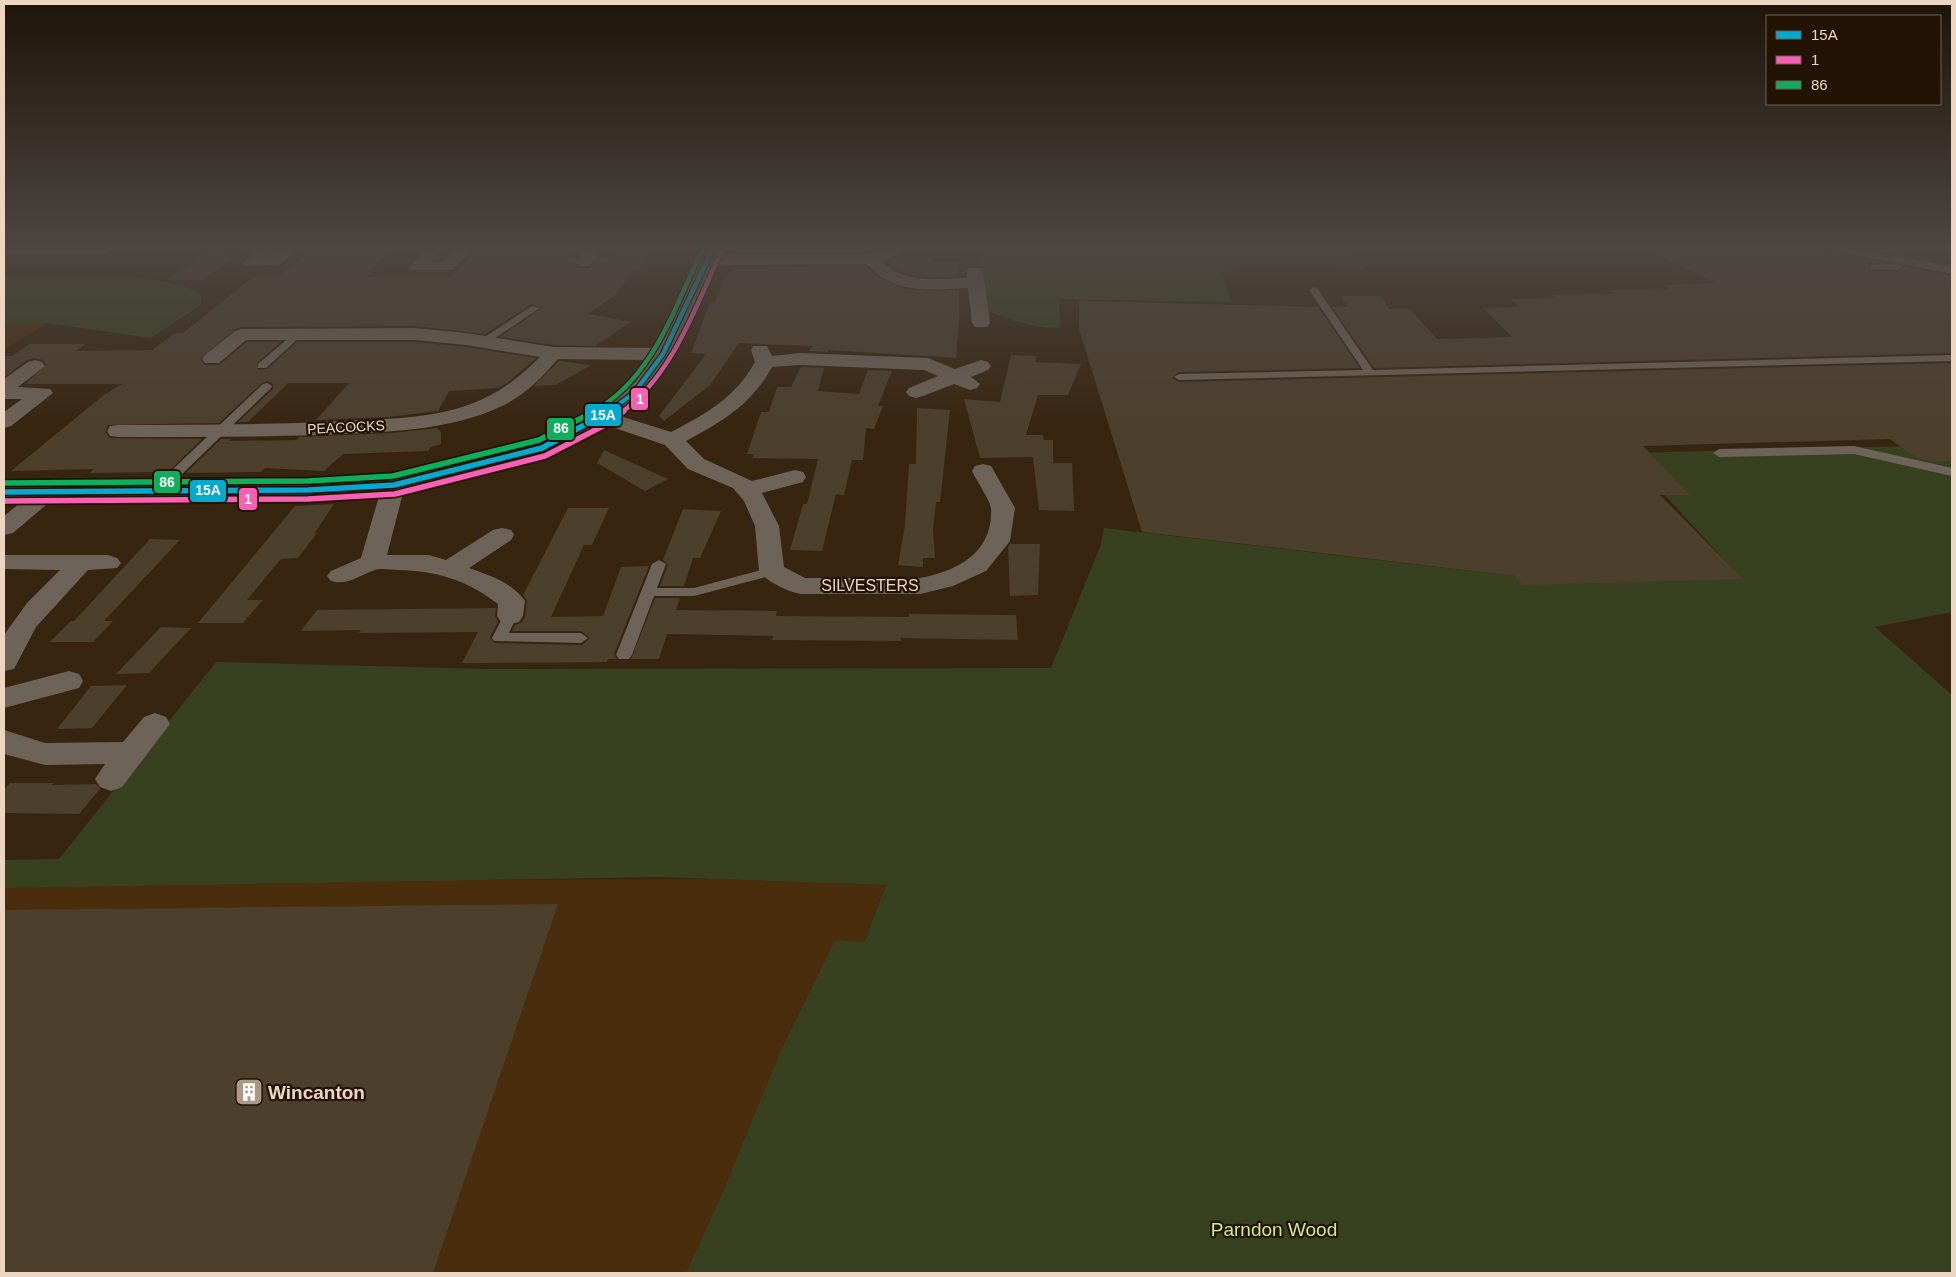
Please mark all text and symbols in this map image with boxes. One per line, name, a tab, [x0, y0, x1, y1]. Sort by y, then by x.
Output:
legend	[1766, 15, 1941, 105]
text: 15A	[1811, 26, 1838, 43]
text: 1	[1811, 51, 1819, 68]
text: 86	[1811, 76, 1828, 93]
line badge: 1	[630, 387, 649, 411]
text: 1	[636, 391, 644, 407]
line badge: 15A	[584, 403, 622, 427]
text: 15A	[590, 407, 616, 423]
street label: PEACOCKS	[307, 417, 385, 437]
line badge: 86	[546, 417, 575, 441]
text: 86	[553, 420, 569, 436]
line badge: 86	[153, 470, 181, 494]
text: 86	[159, 474, 175, 490]
line badge: 15A	[189, 479, 227, 503]
text: 15A	[195, 482, 221, 498]
line badge: 1	[238, 487, 258, 511]
text: 1	[244, 491, 252, 507]
street label: SILVESTERS	[821, 577, 919, 594]
building icon: Wincanton	[234, 1077, 264, 1107]
place label: Wincanton	[268, 1082, 365, 1103]
park label: Parndon Wood	[1211, 1219, 1337, 1240]

